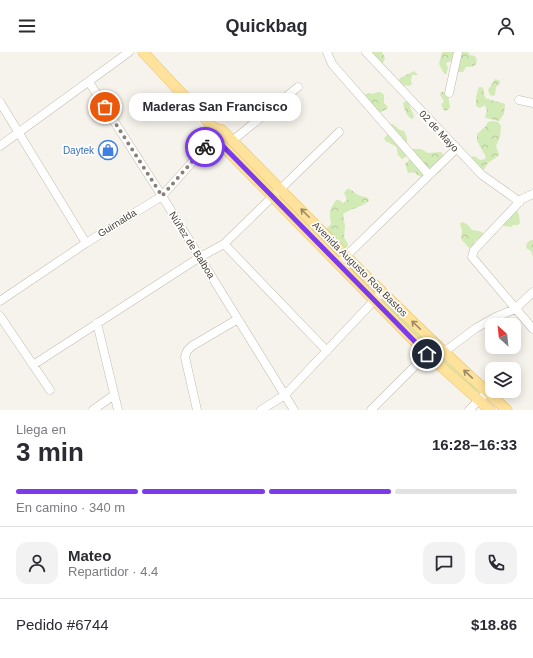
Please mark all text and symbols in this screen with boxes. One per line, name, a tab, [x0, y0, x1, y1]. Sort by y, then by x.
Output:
icon: menu	[16, 15, 38, 37]
icon: person	[495, 15, 517, 37]
text: Quickbag	[225, 16, 308, 36]
pin	[88, 90, 122, 124]
callout: Maderas San Francisco	[129, 93, 301, 121]
icon: bag	[94, 96, 116, 118]
text: Maderas San Francisco	[142, 99, 288, 114]
street label: 02 de Mayo	[417, 108, 461, 154]
courier	[185, 127, 225, 167]
icon: bike	[194, 136, 216, 158]
shop icon: Daytek	[97, 139, 119, 161]
place label: Daytek	[63, 145, 95, 156]
street label: Guirnalda	[96, 207, 139, 239]
one-way arrow	[300, 208, 310, 218]
street label: Núñez de Balboa	[167, 210, 217, 281]
street label: Avenida Augusto Roa Bastos	[310, 219, 410, 319]
north arrow	[485, 318, 521, 354]
map controls	[485, 318, 521, 398]
one-way arrow	[411, 320, 421, 330]
pin	[410, 337, 444, 371]
icon: home	[416, 343, 438, 365]
button: layers	[485, 362, 521, 398]
one-way arrow	[463, 369, 473, 379]
text: Llega en	[16, 422, 66, 437]
text: 16:28–16:33	[432, 436, 517, 453]
text: 3 min	[16, 437, 84, 467]
text: En camino · 340 m	[16, 500, 125, 515]
button: person	[16, 542, 58, 584]
button: chat	[423, 542, 465, 584]
button: phone	[475, 542, 517, 584]
text: Mateo	[68, 547, 111, 564]
text: Repartidor · 4.4	[68, 564, 158, 579]
text: Pedido #6744	[16, 616, 109, 633]
text: $18.86	[471, 616, 517, 633]

